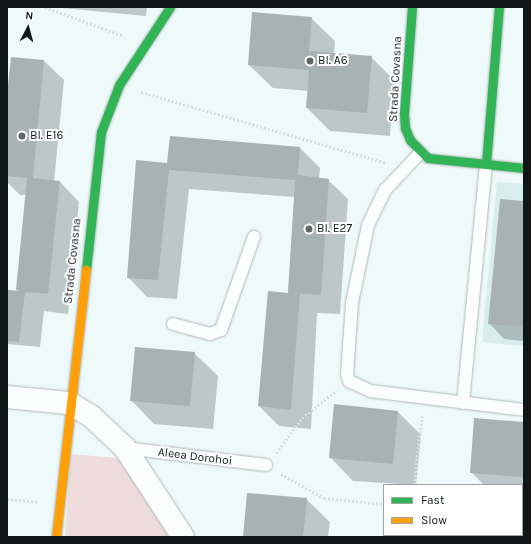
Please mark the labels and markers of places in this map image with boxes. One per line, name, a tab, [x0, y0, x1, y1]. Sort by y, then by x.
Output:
place label: Bl. A6	[318, 54, 348, 68]
marker: Bl. A6	[305, 56, 315, 66]
place label: Bl. E16	[30, 129, 63, 143]
marker: Bl. E16	[17, 131, 27, 141]
place label: Bl. E27	[317, 222, 352, 236]
marker: Bl. E27	[304, 224, 314, 234]

